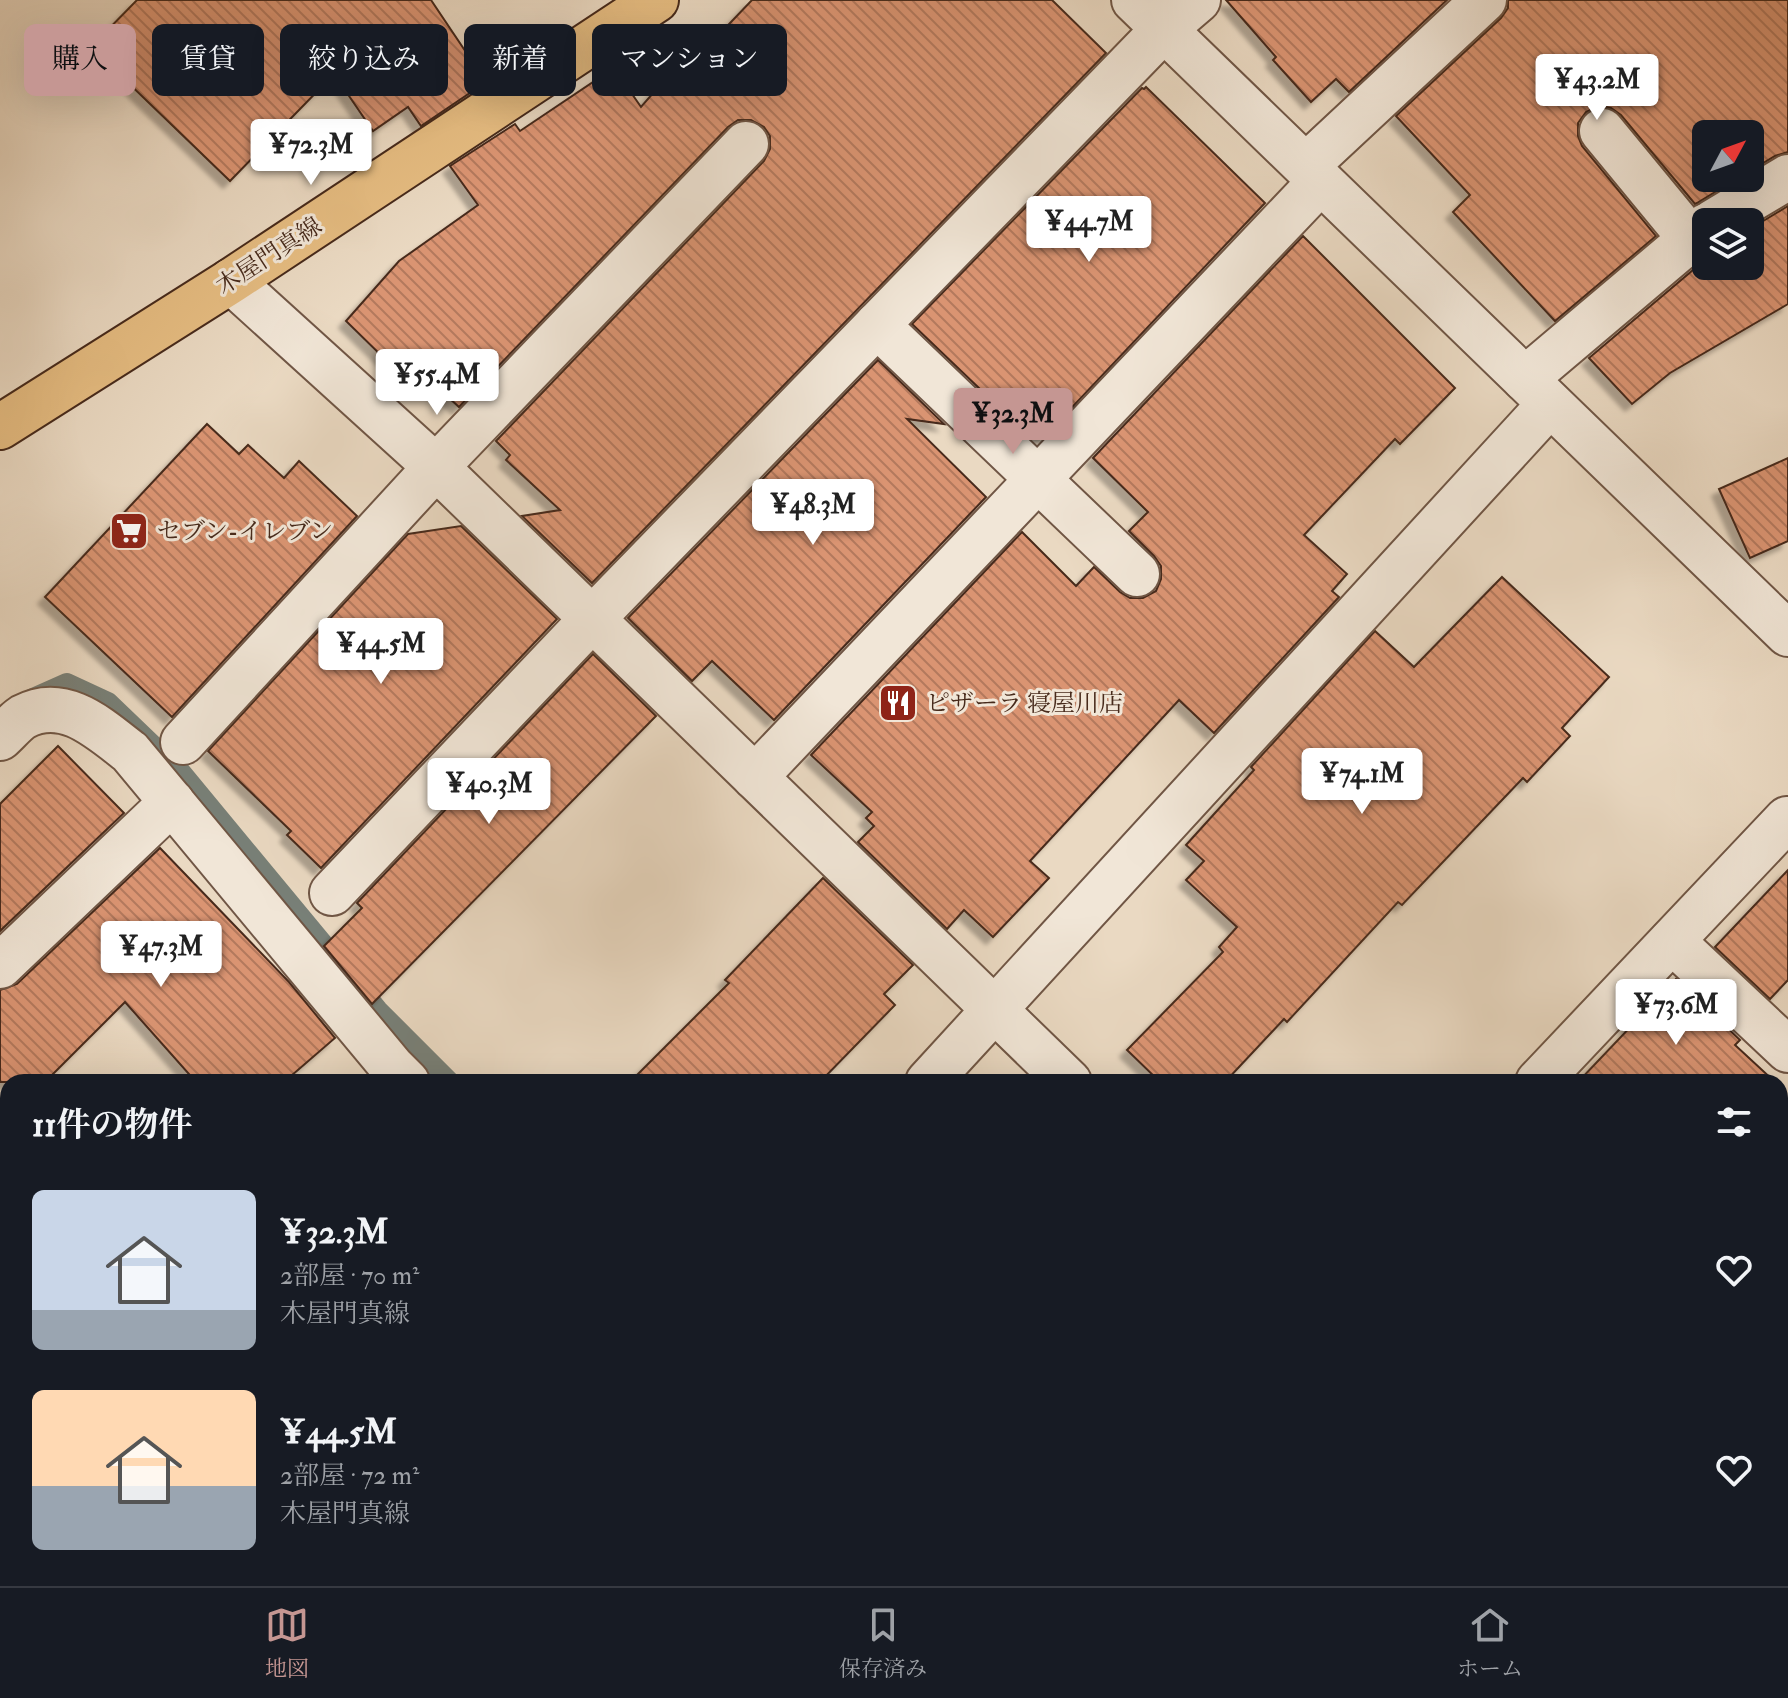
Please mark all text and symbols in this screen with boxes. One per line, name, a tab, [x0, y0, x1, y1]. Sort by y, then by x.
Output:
chip: 購入	[24, 24, 136, 96]
chip: 賃貸	[152, 24, 264, 96]
chip: 絞り込み	[280, 24, 448, 96]
chip: 新着	[464, 24, 576, 96]
chip: マンション	[592, 24, 787, 96]
pin: ¥43.2M	[1532, 54, 1662, 122]
text: ¥43.2M	[1554, 64, 1640, 96]
pin: ¥72.3M	[246, 119, 376, 187]
north arrow	[1692, 120, 1764, 192]
map controls	[1692, 120, 1764, 280]
text: ¥72.3M	[269, 129, 353, 161]
pin: ¥44.7M	[1024, 196, 1154, 264]
text: ¥44.7M	[1044, 206, 1134, 238]
button: layers	[1692, 208, 1764, 280]
street label: 木屋門真線	[210, 210, 328, 302]
pin: ¥55.4M	[372, 349, 502, 417]
text: ¥55.4M	[394, 359, 480, 391]
pin: ¥32.3M	[948, 388, 1078, 456]
text: ¥32.3M	[972, 398, 1054, 430]
pin: ¥48.3M	[748, 479, 878, 547]
text: ¥48.3M	[770, 489, 856, 521]
supermarket icon: セブン-イレブン	[108, 510, 150, 552]
place label: セブン-イレブン	[157, 516, 333, 547]
pin: ¥44.5M	[316, 618, 446, 686]
text: ¥44.5M	[336, 628, 426, 660]
restaurant icon: ピザーラ 寝屋川店	[877, 682, 919, 724]
place label: ピザーラ 寝屋川店	[926, 688, 1123, 719]
pin: ¥74.1M	[1297, 748, 1427, 816]
pin: ¥40.3M	[424, 758, 554, 826]
text: ¥74.1M	[1320, 758, 1404, 790]
text: ¥40.3M	[445, 768, 533, 800]
pin: ¥47.3M	[96, 921, 226, 989]
text: ¥47.3M	[119, 931, 203, 963]
pin: ¥73.6M	[1611, 979, 1741, 1047]
text: ¥73.6M	[1634, 989, 1718, 1021]
icon: filters	[1712, 1100, 1756, 1144]
text: 11件の物件	[32, 1104, 192, 1147]
text: ¥32.3M	[280, 1211, 388, 1254]
icon: home	[96, 1222, 192, 1318]
icon: heart	[1712, 1248, 1756, 1292]
text: 2部屋 · 70 m²	[280, 1260, 419, 1292]
text: 木屋門真線	[280, 1298, 410, 1330]
text: ¥44.5M	[280, 1411, 397, 1454]
icon: home	[96, 1422, 192, 1518]
icon: heart	[1712, 1448, 1756, 1492]
text: 2部屋 · 72 m²	[280, 1460, 419, 1492]
text: 木屋門真線	[280, 1498, 410, 1530]
tab: 地図	[265, 1603, 309, 1683]
tab: 保存済み	[839, 1603, 927, 1683]
tab: ホーム	[1457, 1603, 1523, 1683]

